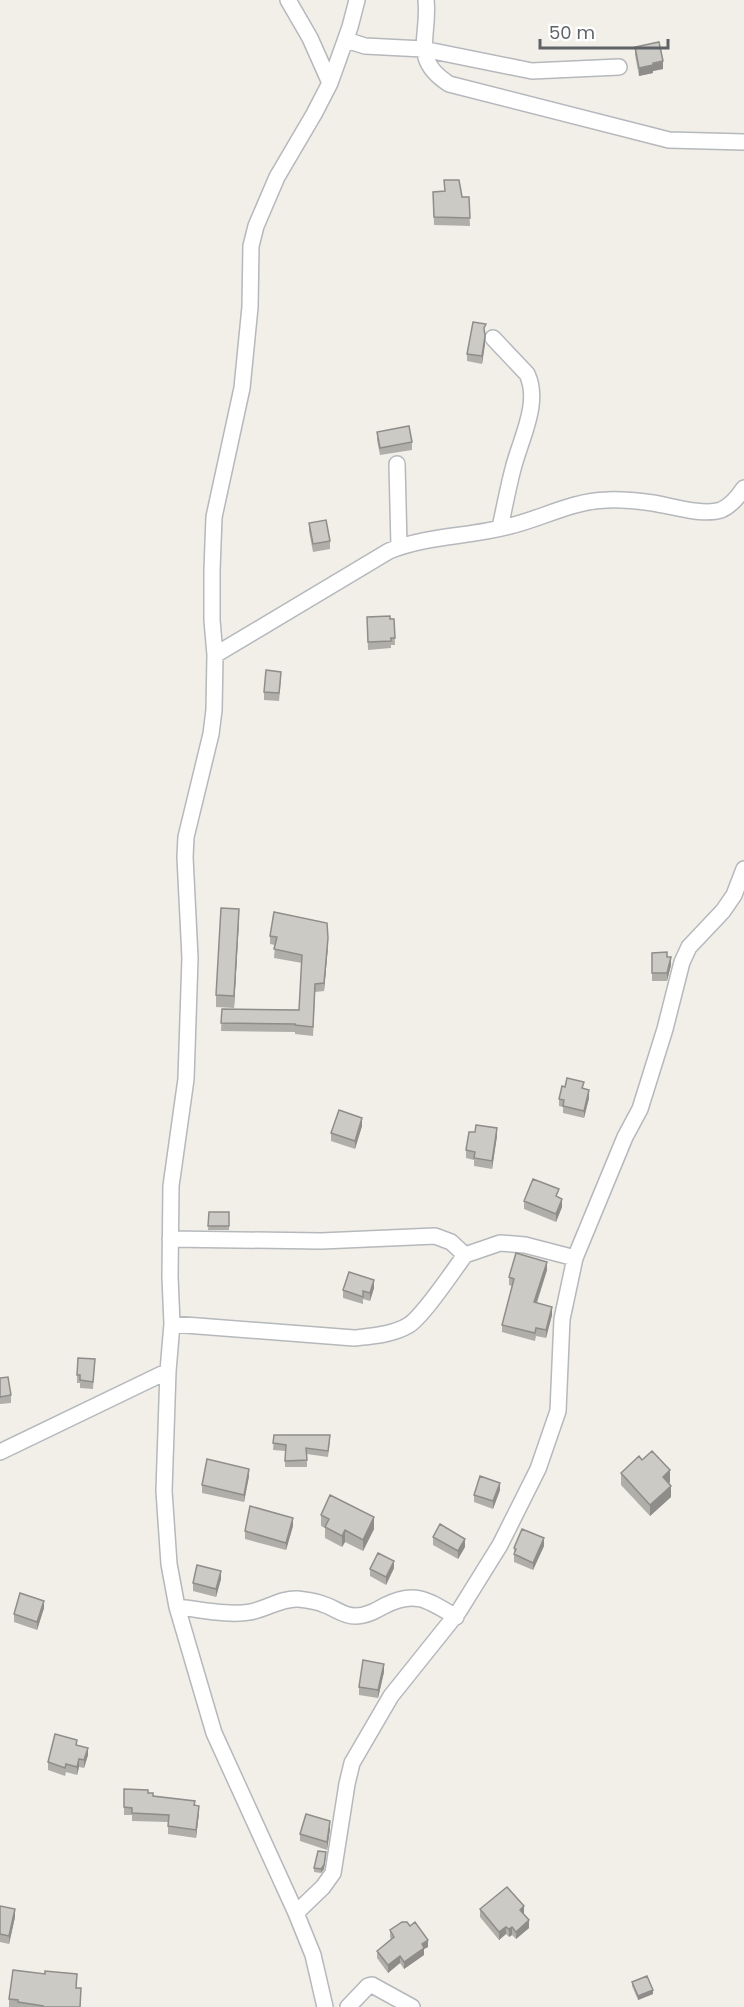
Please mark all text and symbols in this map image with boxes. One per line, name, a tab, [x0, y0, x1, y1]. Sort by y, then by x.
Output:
scale bar	[540, 12, 668, 50]
text: 50 m	[549, 20, 595, 45]

